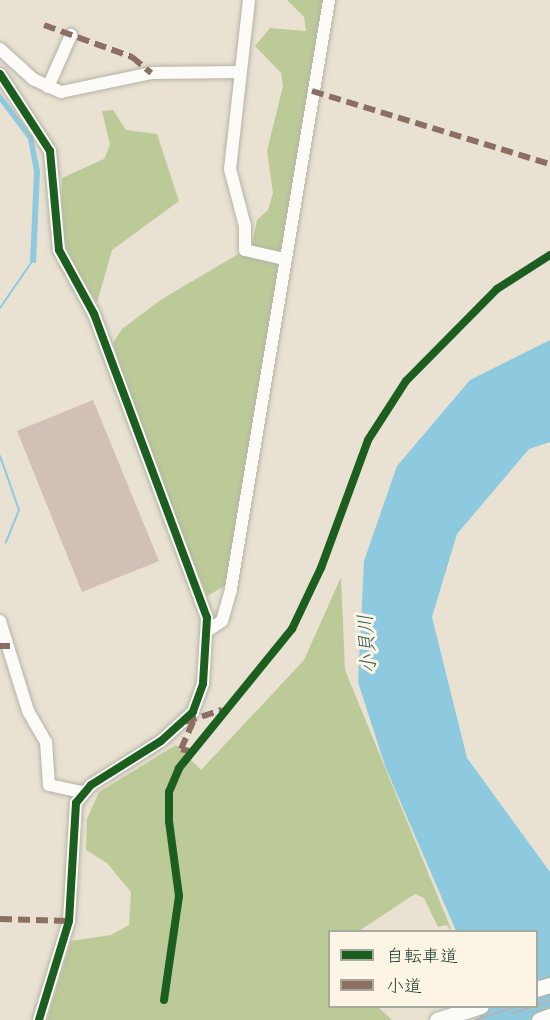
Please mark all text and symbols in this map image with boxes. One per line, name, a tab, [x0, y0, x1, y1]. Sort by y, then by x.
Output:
water label: 小貝川	[354, 613, 382, 675]
legend	[328, 930, 538, 1008]
text: 自転車道	[386, 944, 458, 969]
text: 小道	[386, 974, 422, 999]

